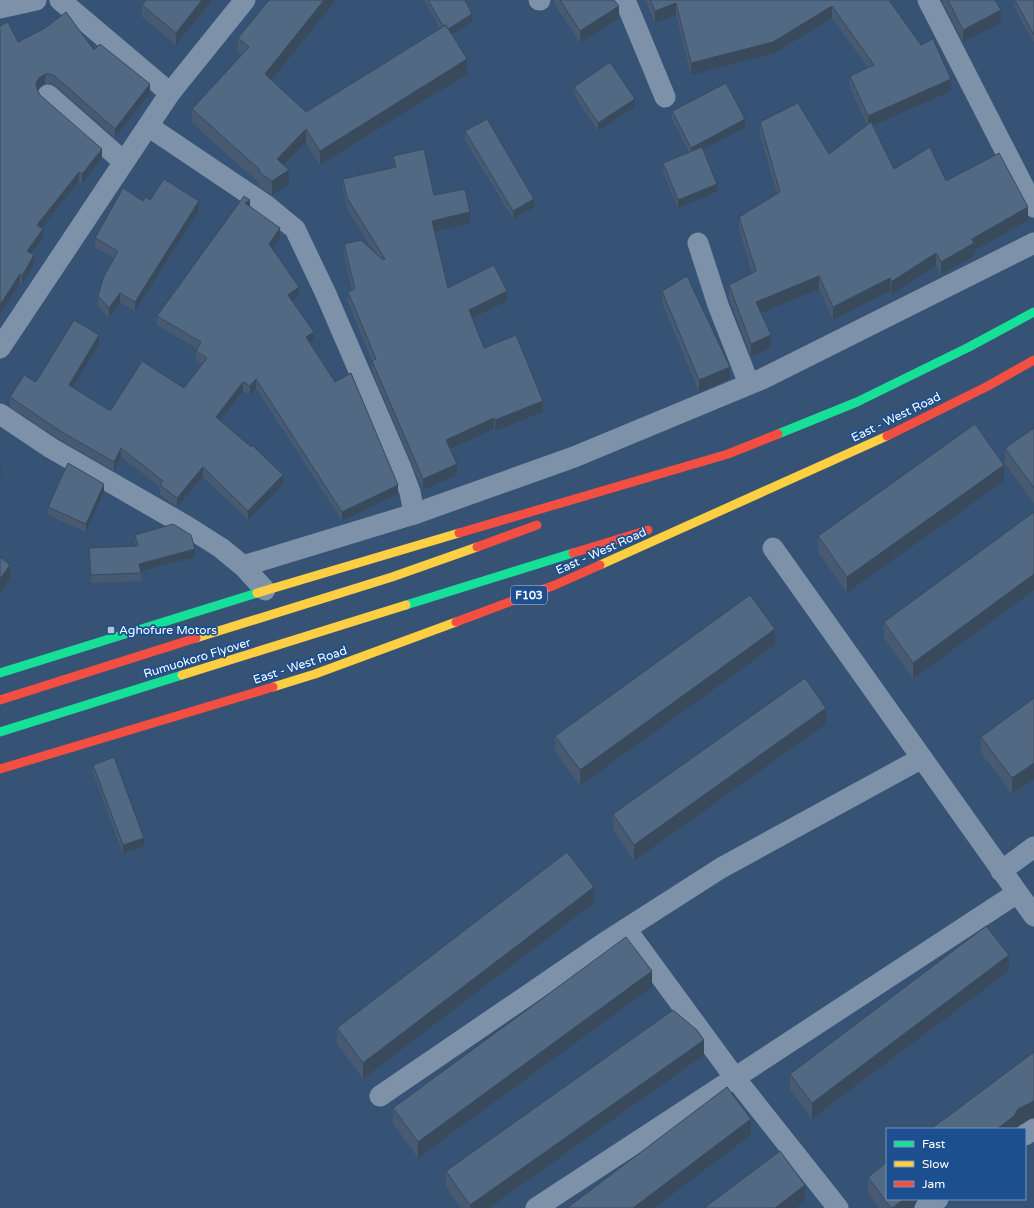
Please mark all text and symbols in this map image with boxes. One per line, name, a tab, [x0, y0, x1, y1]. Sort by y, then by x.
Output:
street label: East - West Road	[849, 389, 943, 445]
street label: East - West Road	[554, 525, 648, 577]
road number: F103	[511, 586, 547, 604]
place label: Aghofure Motors	[119, 623, 217, 637]
marker: Aghofure Motors	[106, 625, 116, 635]
street label: Rumuokoro Flyover	[142, 635, 253, 681]
street label: East - West Road	[251, 643, 349, 687]
legend	[886, 1128, 1026, 1200]
text: Fast	[922, 1137, 946, 1151]
text: Slow	[922, 1157, 949, 1171]
text: Jam	[922, 1177, 945, 1191]

